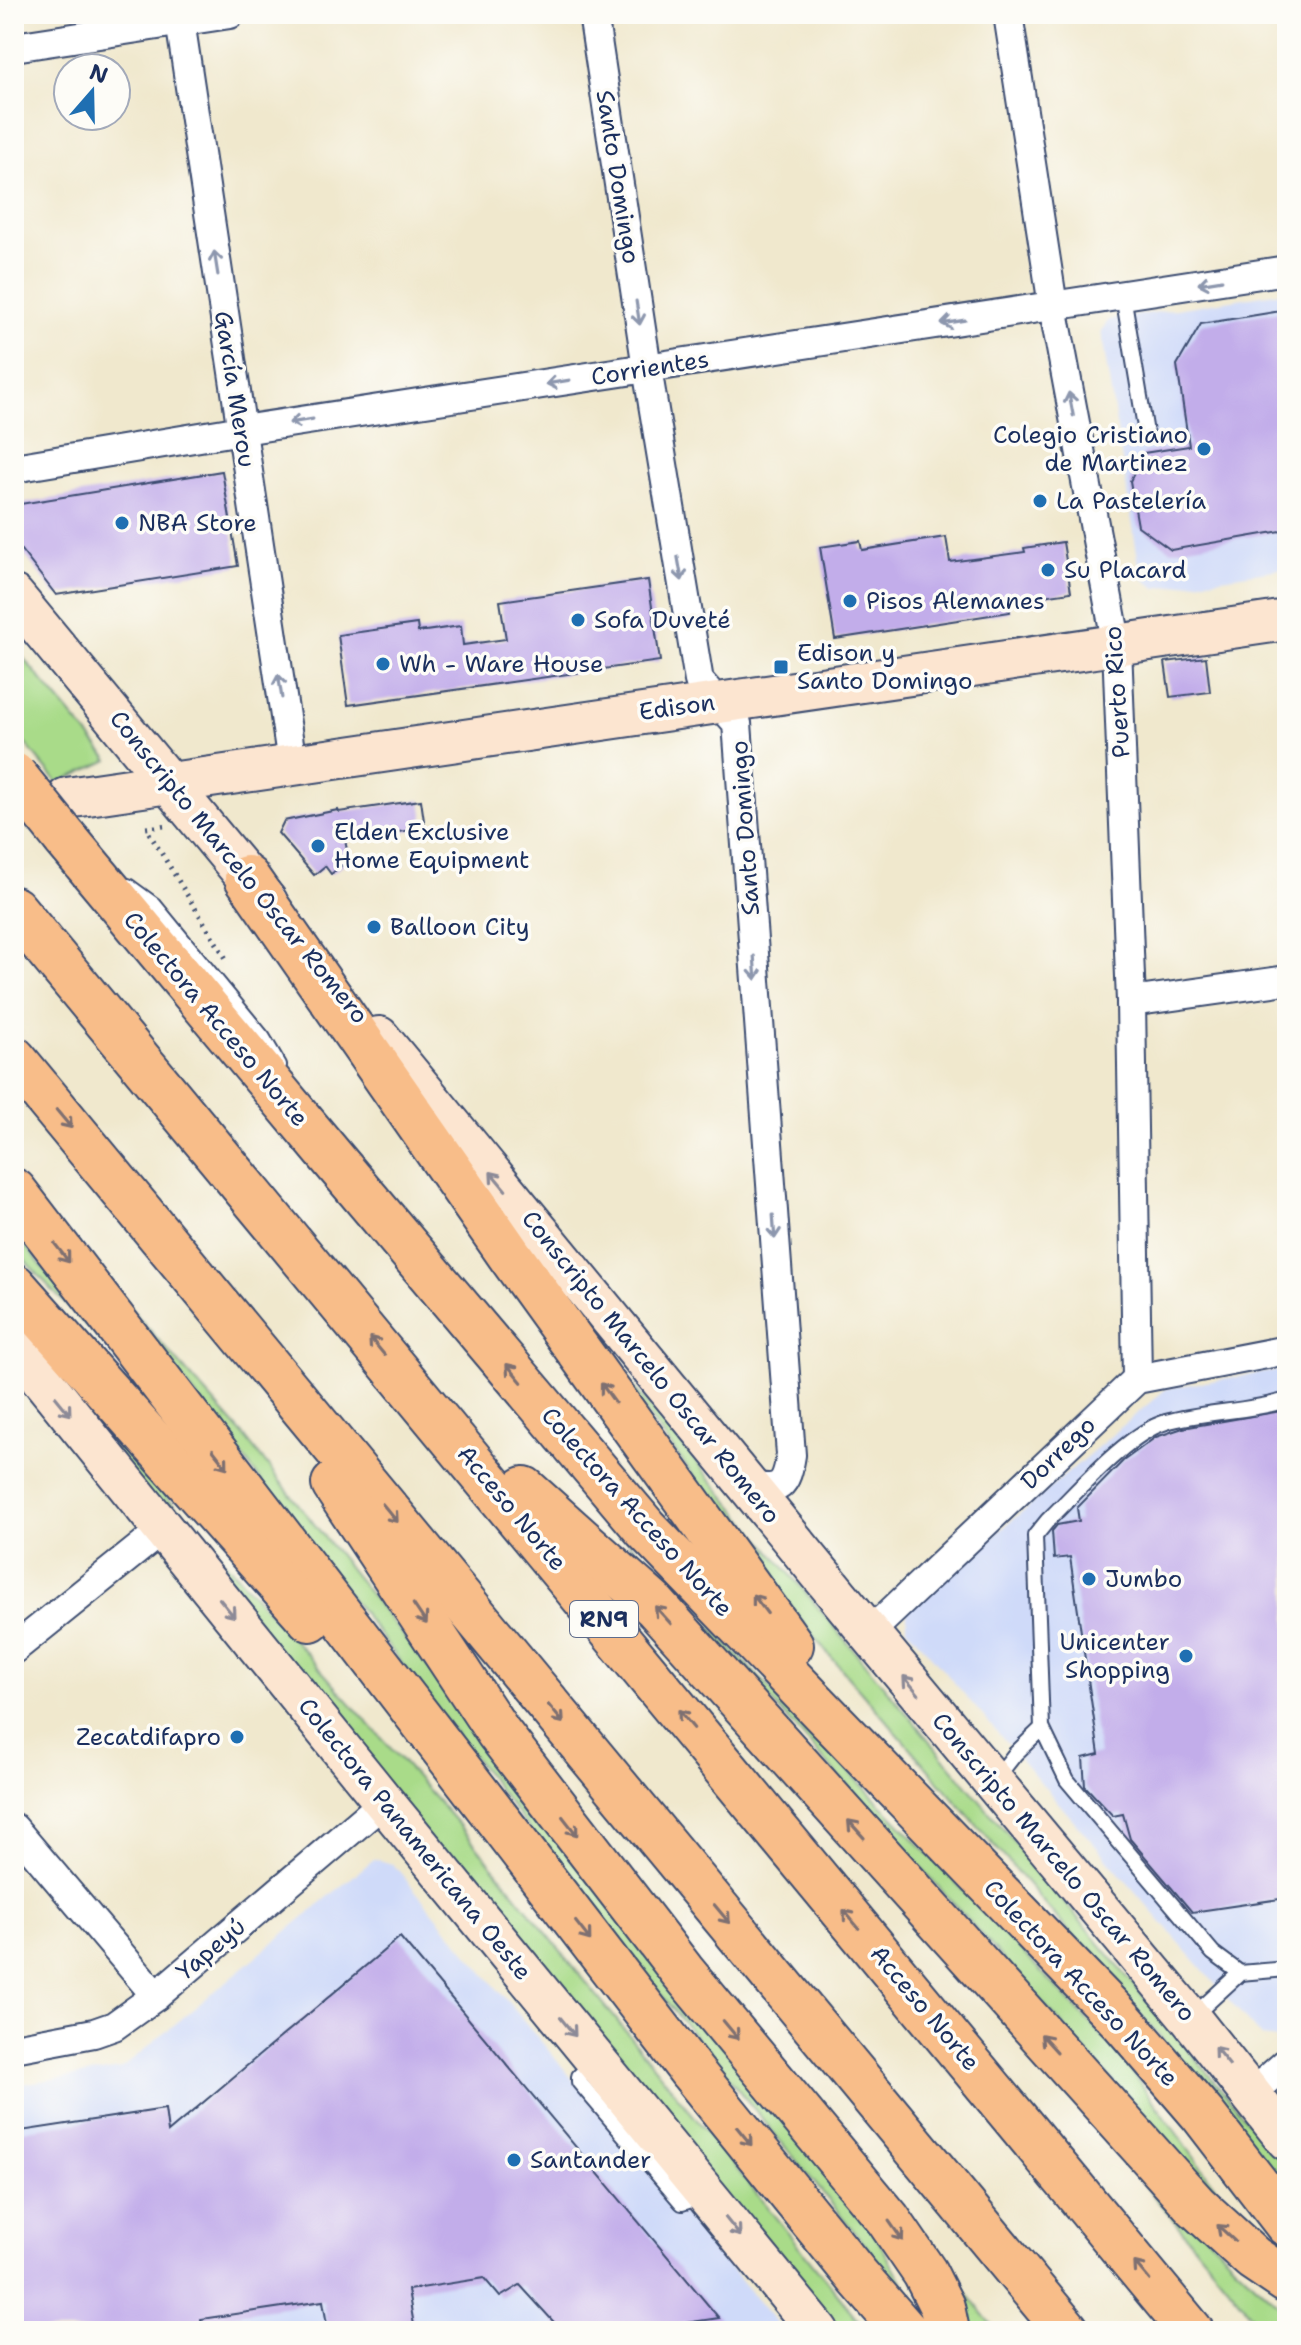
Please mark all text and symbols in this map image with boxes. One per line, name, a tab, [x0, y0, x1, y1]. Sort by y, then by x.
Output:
north arrow	[52, 52, 132, 132]
text: N	[86, 57, 112, 90]
street label: Santo Domingo	[588, 88, 648, 266]
one-way arrow	[208, 251, 223, 276]
one-way arrow	[1198, 275, 1223, 290]
one-way arrow	[631, 299, 646, 325]
street label: García Merou	[207, 308, 263, 470]
one-way arrow	[941, 315, 966, 330]
street label: Corrientes	[589, 343, 711, 393]
one-way arrow	[545, 375, 571, 390]
one-way arrow	[1063, 392, 1078, 418]
one-way arrow	[288, 415, 314, 430]
place label: Colegio Cristiano de Martinez	[993, 419, 1188, 479]
marker: Colegio Cristiano de Martinez	[1195, 440, 1213, 458]
place label: La Pastelería	[1056, 485, 1206, 517]
marker: La Pastelería	[1031, 492, 1049, 510]
place label: NBA Store	[138, 507, 257, 539]
marker: NBA Store	[113, 514, 131, 532]
place label: Su Placard	[1064, 554, 1187, 586]
one-way arrow	[674, 556, 689, 581]
marker: Su Placard	[1039, 561, 1057, 579]
place label: Pisos Alemanes	[866, 585, 1045, 617]
marker: Pisos Alemanes	[841, 592, 859, 610]
place label: Sofa Duveté	[594, 604, 731, 636]
marker: Sofa Duveté	[569, 611, 587, 629]
street label: Puerto Rico	[1096, 625, 1138, 759]
place label: Edison y Santo Domingo	[797, 637, 972, 697]
place label: Wh - Ware House	[399, 648, 603, 680]
marker: Wh - Ware House	[374, 655, 392, 673]
marker: Edison y Santo Domingo	[772, 658, 790, 676]
one-way arrow	[272, 674, 287, 699]
street label: Edison	[637, 686, 717, 728]
street label: Conscripto Marcelo Oscar Romero	[102, 704, 376, 1030]
street label: Santo Domingo	[723, 739, 767, 917]
place label: Elden Exclusive Home Equipment	[334, 816, 529, 876]
marker: Elden Exclusive Home Equipment	[309, 837, 327, 855]
street label: Colectora Acceso Norte	[116, 905, 316, 1133]
place label: Balloon City	[390, 911, 530, 943]
marker: Balloon City	[365, 918, 383, 936]
one-way arrow	[748, 954, 763, 981]
one-way arrow	[55, 1108, 73, 1129]
one-way arrow	[489, 1171, 507, 1191]
street label: Conscripto Marcelo Oscar Romero	[514, 1204, 788, 1530]
one-way arrow	[767, 1213, 782, 1240]
one-way arrow	[53, 1242, 70, 1263]
one-way arrow	[368, 1336, 386, 1356]
one-way arrow	[505, 1363, 523, 1383]
one-way arrow	[600, 1382, 616, 1404]
one-way arrow	[54, 1395, 72, 1416]
street label: Colectora Acceso Norte	[534, 1400, 740, 1624]
street label: Dorrego	[1013, 1409, 1103, 1497]
street label: Acceso Norte	[450, 1439, 574, 1577]
one-way arrow	[212, 1448, 229, 1469]
one-way arrow	[381, 1503, 399, 1523]
place label: Jumbo	[1105, 1563, 1182, 1595]
marker: Jumbo	[1080, 1570, 1098, 1588]
one-way arrow	[752, 1594, 769, 1615]
one-way arrow	[218, 1597, 235, 1618]
road number: RN9	[570, 1601, 638, 1637]
one-way arrow	[412, 1602, 428, 1624]
one-way arrow	[654, 1605, 673, 1625]
place label: Unicenter Shopping	[1060, 1626, 1170, 1686]
marker: Unicenter Shopping	[1177, 1647, 1195, 1665]
one-way arrow	[902, 1675, 920, 1696]
street label: Colectora Panamericana Oeste	[291, 1691, 539, 1987]
one-way arrow	[547, 1703, 565, 1723]
street label: Conscripto Marcelo Oscar Romero	[925, 1706, 1203, 2028]
one-way arrow	[677, 1709, 695, 1729]
place label: Zecatdifapro	[76, 1721, 221, 1753]
marker: Zecatdifapro	[228, 1728, 246, 1746]
one-way arrow	[562, 1814, 579, 1836]
one-way arrow	[847, 1819, 866, 1839]
street label: Colectora Acceso Norte	[977, 1873, 1185, 2093]
one-way arrow	[713, 1903, 731, 1924]
one-way arrow	[842, 1909, 860, 1930]
street label: Yapeyú	[170, 1911, 252, 1987]
one-way arrow	[575, 1920, 592, 1941]
street label: Acceso Norte	[863, 1939, 987, 2077]
one-way arrow	[559, 2016, 577, 2036]
one-way arrow	[722, 2019, 740, 2040]
one-way arrow	[1040, 2033, 1059, 2054]
one-way arrow	[1213, 2046, 1230, 2067]
one-way arrow	[735, 2125, 753, 2146]
place label: Santander	[530, 2144, 651, 2176]
marker: Santander	[505, 2151, 523, 2169]
one-way arrow	[724, 2217, 742, 2237]
one-way arrow	[888, 2219, 904, 2241]
one-way arrow	[1216, 2225, 1236, 2243]
one-way arrow	[1133, 2261, 1150, 2282]

